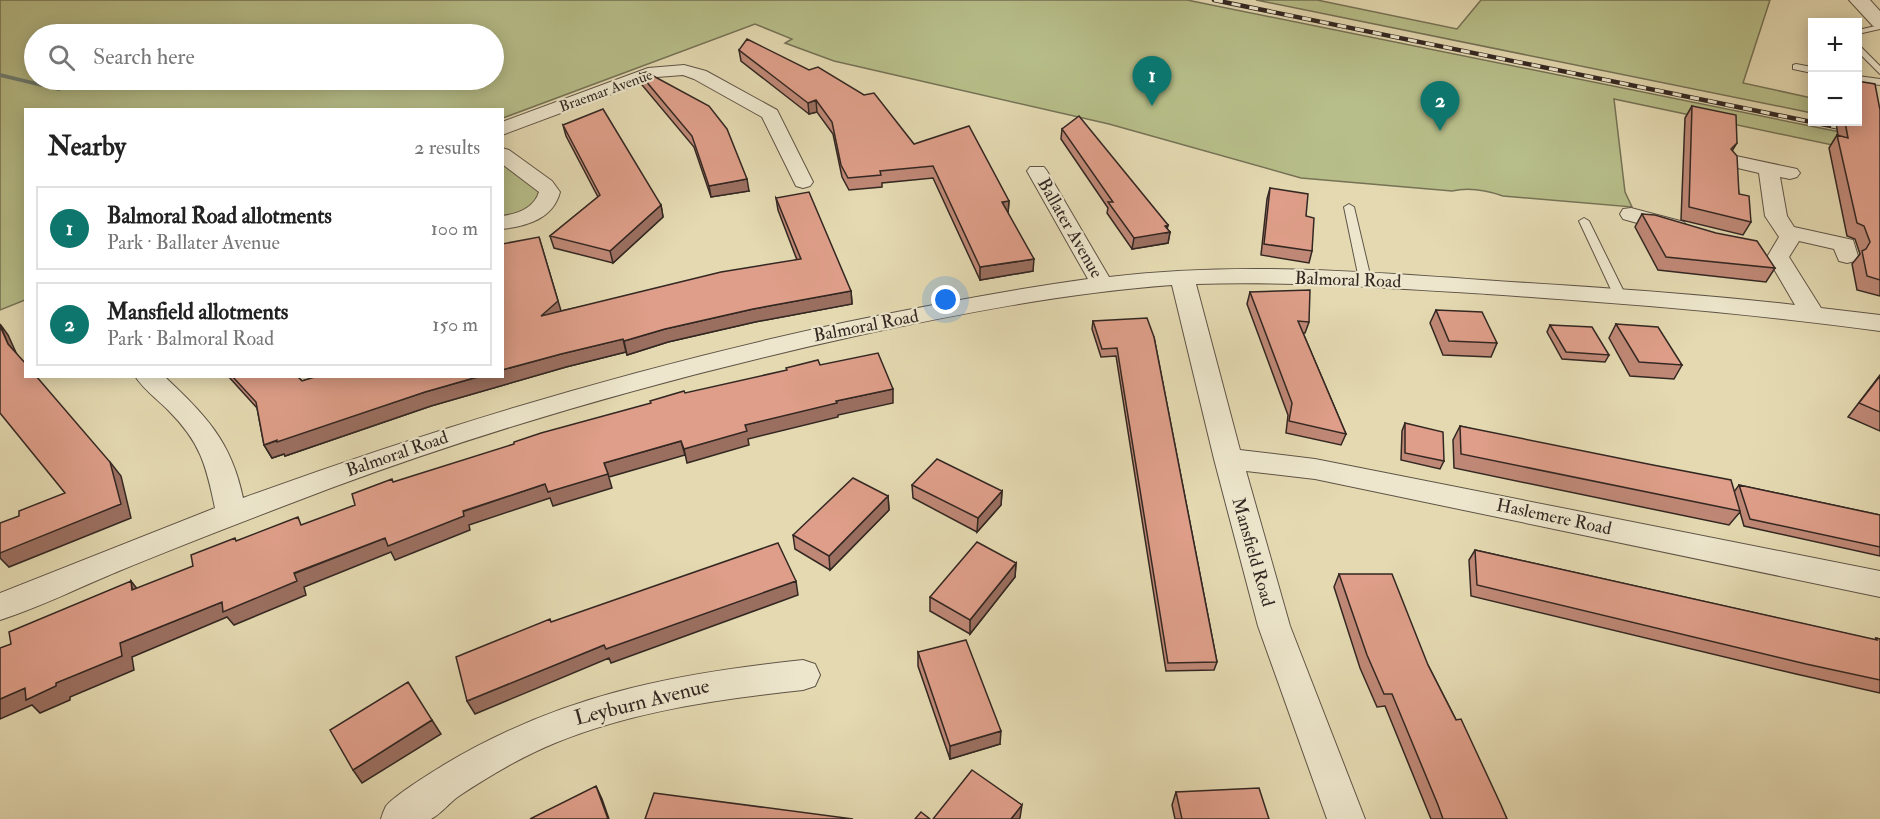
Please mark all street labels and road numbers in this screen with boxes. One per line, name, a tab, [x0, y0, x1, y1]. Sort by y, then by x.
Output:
street label: Braemar Avenue	[557, 65, 655, 117]
street label: Ballater Avenue	[1032, 174, 1108, 283]
street label: Balmoral Road	[1294, 267, 1402, 293]
street label: Balmoral Road	[812, 305, 921, 347]
street label: Balmoral Road	[343, 426, 451, 482]
street label: Haslemere Road	[1494, 494, 1614, 540]
street label: Mansfield Road	[1226, 495, 1280, 609]
street label: Leyburn Avenue	[572, 672, 713, 732]

